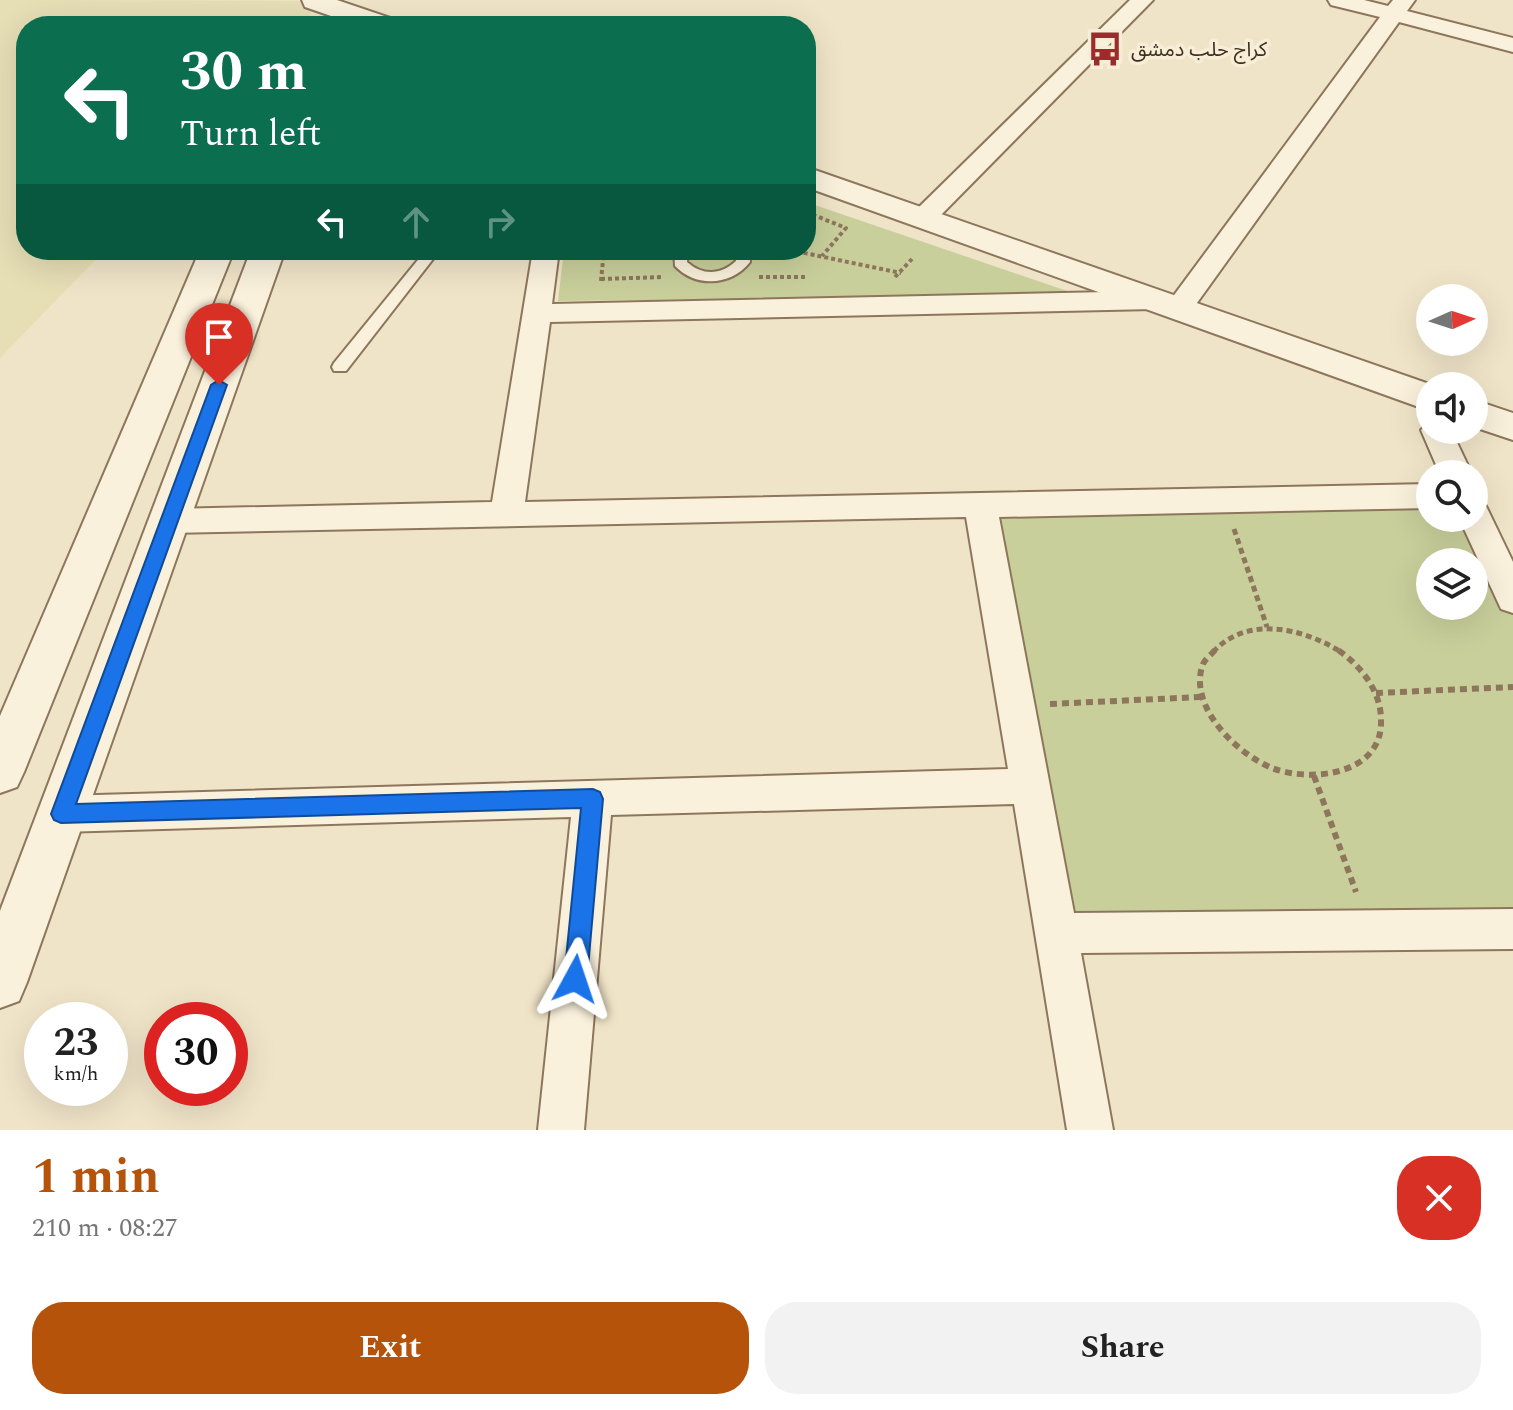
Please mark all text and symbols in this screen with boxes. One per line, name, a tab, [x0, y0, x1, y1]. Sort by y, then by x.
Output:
text: 30 m	[180, 30, 307, 115]
bus stop icon: كراج حلب دمشق	[1086, 30, 1124, 68]
place label: كراج حلب دمشق	[1131, 35, 1268, 65]
icon: left	[48, 48, 152, 152]
text: Turn left	[180, 107, 321, 162]
icon: left	[310, 200, 354, 244]
icon: ahead	[394, 200, 438, 244]
icon: right	[478, 200, 522, 244]
north arrow	[1416, 284, 1488, 356]
map controls	[1416, 284, 1488, 620]
pin	[185, 303, 253, 385]
icon: arrive	[197, 315, 241, 359]
button: sound	[1416, 372, 1488, 444]
button: search	[1416, 460, 1488, 532]
button: layers	[1416, 548, 1488, 620]
position arrow	[533, 937, 617, 1021]
speed limit sign: 30	[144, 1002, 248, 1106]
text: 23	[54, 1013, 98, 1074]
text: km/h	[54, 1059, 99, 1089]
text: 1 min	[32, 1141, 160, 1214]
button: close	[1397, 1156, 1481, 1240]
text: 210 m · 08:27	[32, 1208, 178, 1248]
button: Exit	[32, 1302, 749, 1394]
button: Share	[765, 1302, 1481, 1394]

